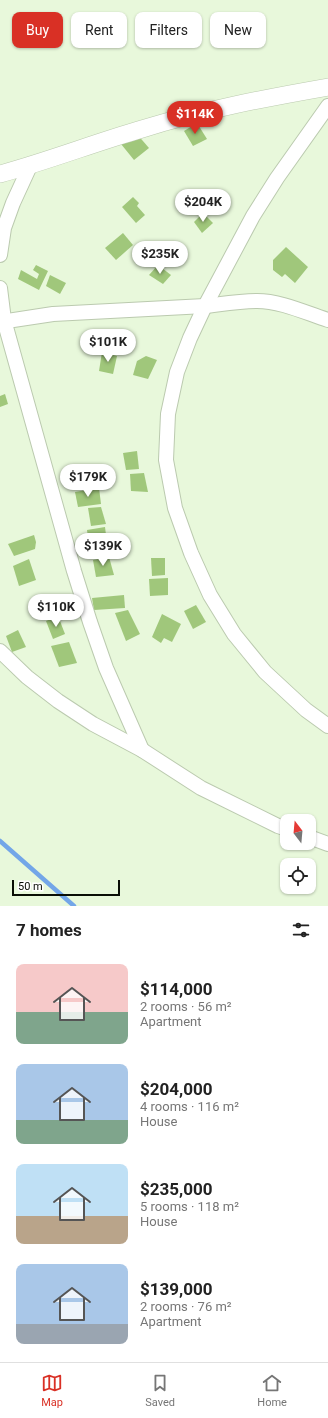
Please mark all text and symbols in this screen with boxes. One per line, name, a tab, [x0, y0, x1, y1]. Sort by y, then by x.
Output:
chip: Buy	[12, 12, 63, 48]
chip: Rent	[71, 12, 127, 48]
chip: Filters	[135, 12, 202, 48]
chip: New	[210, 12, 266, 48]
pin: $114K	[167, 101, 223, 135]
text: $114K	[176, 106, 214, 121]
pin: $204K	[175, 189, 231, 223]
text: $204K	[184, 194, 222, 209]
pin: $235K	[132, 241, 188, 275]
text: $235K	[141, 246, 179, 261]
pin: $101K	[80, 329, 136, 363]
text: $101K	[89, 334, 127, 349]
pin: $179K	[60, 464, 116, 498]
text: $179K	[69, 469, 107, 484]
pin: $139K	[75, 533, 131, 567]
text: $139K	[84, 538, 122, 553]
pin: $110K	[28, 594, 84, 628]
text: $110K	[37, 599, 75, 614]
north arrow	[280, 814, 316, 850]
map controls	[280, 814, 316, 894]
button: locate	[280, 858, 316, 894]
scale bar	[12, 878, 120, 897]
text: 50 m	[18, 880, 43, 893]
icon: filters	[290, 919, 312, 941]
text: 7 homes	[16, 920, 82, 940]
text: $114,000	[140, 979, 212, 999]
icon: home	[48, 980, 96, 1028]
text: 2 rooms · 56 m²	[140, 999, 232, 1014]
text: Apartment	[140, 1014, 202, 1029]
text: $204,000	[140, 1079, 212, 1099]
icon: home	[48, 1080, 96, 1128]
text: 4 rooms · 116 m²	[140, 1099, 239, 1114]
text: House	[140, 1114, 177, 1129]
text: $235,000	[140, 1179, 212, 1199]
icon: home	[48, 1180, 96, 1228]
text: 5 rooms · 118 m²	[140, 1199, 239, 1214]
text: House	[140, 1214, 177, 1229]
text: $139,000	[140, 1279, 212, 1299]
icon: home	[48, 1280, 96, 1328]
text: 2 rooms · 76 m²	[140, 1299, 232, 1314]
text: Apartment	[140, 1314, 202, 1329]
tab: Map	[41, 1372, 63, 1409]
tab: Saved	[145, 1372, 175, 1409]
tab: Home	[257, 1372, 287, 1409]

